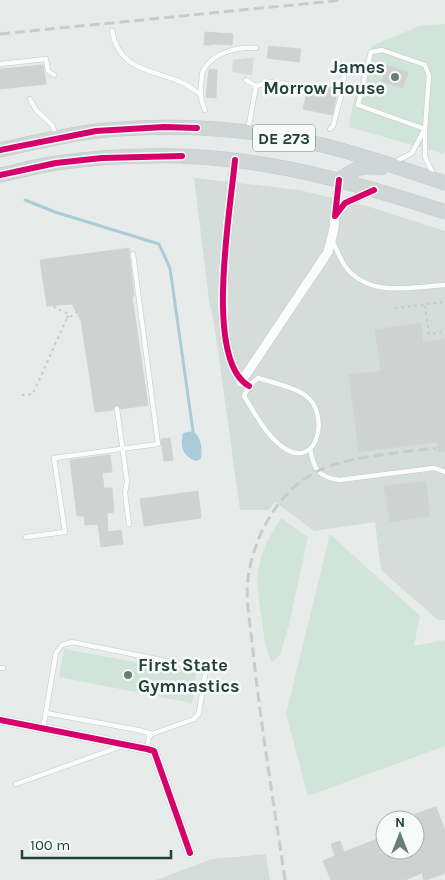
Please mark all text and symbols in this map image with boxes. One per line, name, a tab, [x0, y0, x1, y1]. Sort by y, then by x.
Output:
place label: James Morrow House	[263, 56, 385, 99]
marker: James Morrow House	[389, 71, 401, 83]
road number: DE 273	[253, 125, 315, 152]
place label: First State Gymnastics	[138, 654, 240, 697]
marker: First State Gymnastics	[122, 669, 134, 681]
north arrow	[375, 810, 425, 860]
text: N	[395, 814, 405, 831]
scale bar	[22, 828, 171, 860]
text: 100 m	[30, 836, 70, 854]

